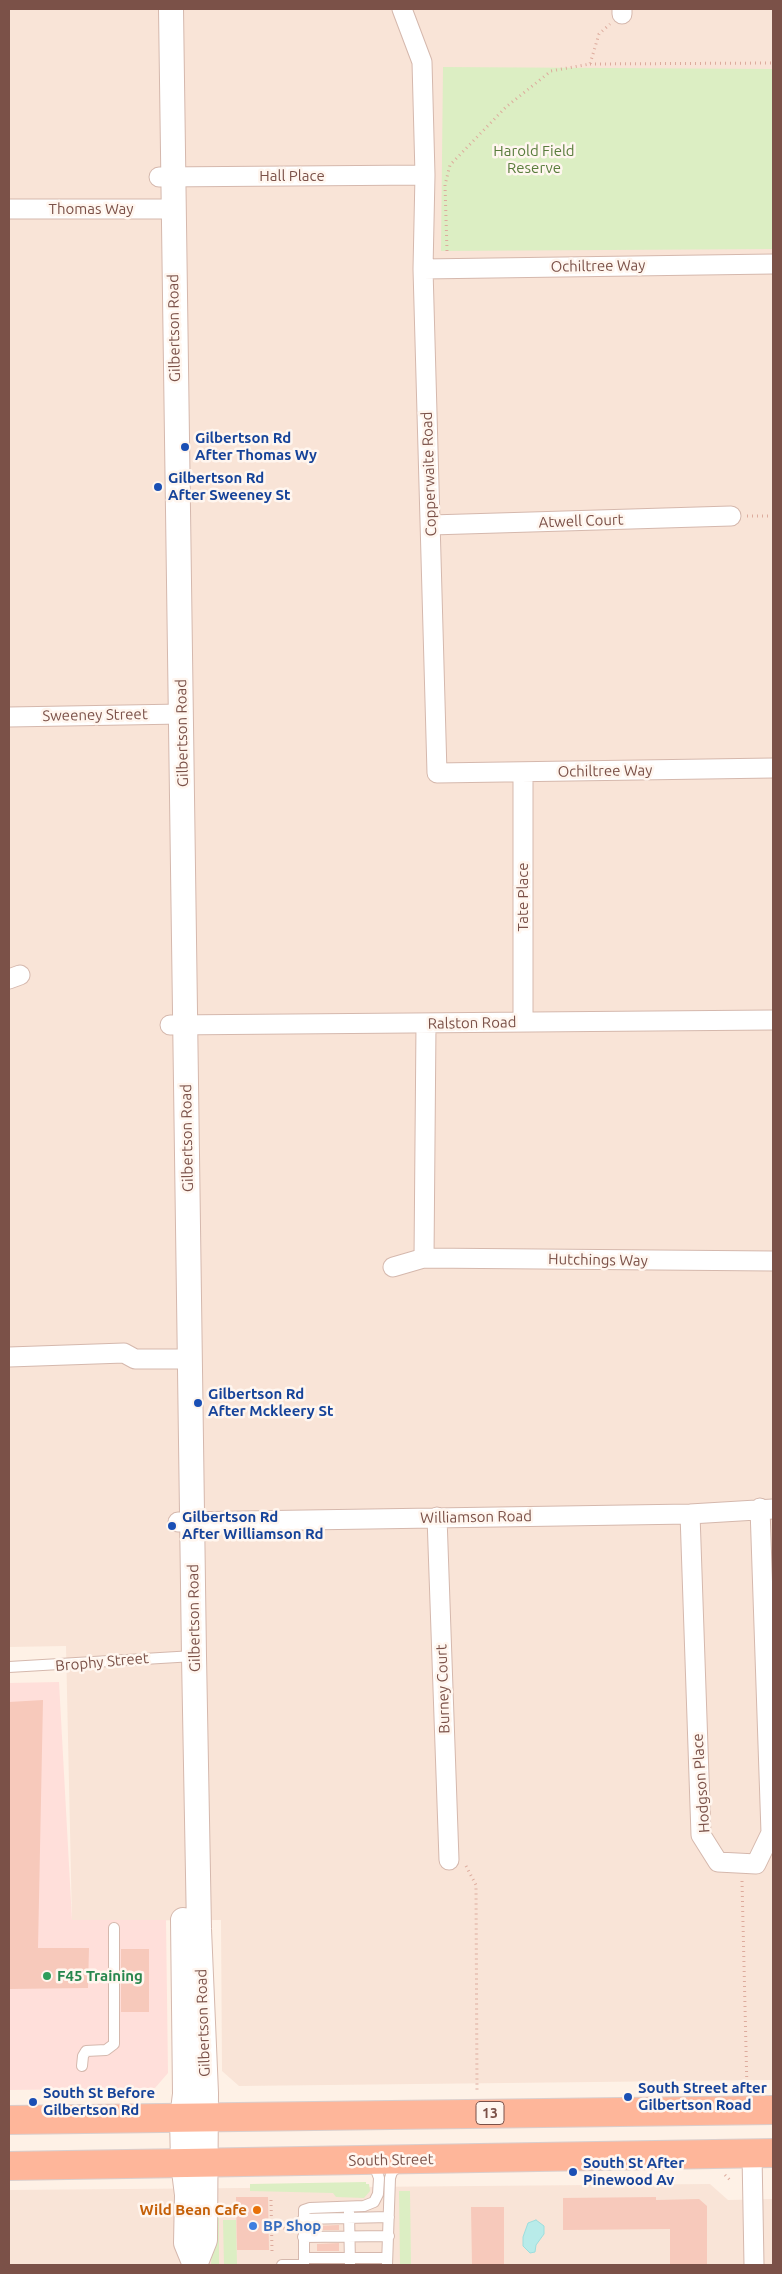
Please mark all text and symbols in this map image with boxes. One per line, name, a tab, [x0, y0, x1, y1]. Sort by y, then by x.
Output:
park label: Harold Field Reserve	[493, 142, 575, 177]
street label: Hall Place	[259, 167, 325, 185]
street label: Thomas Way	[49, 200, 133, 218]
street label: Ochiltree Way	[550, 256, 646, 276]
street label: Gilbertson Road	[164, 274, 184, 382]
street label: Copperwaite Road	[418, 411, 440, 537]
place label: Gilbertson Rd After Thomas Wy	[195, 429, 317, 464]
marker: Gilbertson Rd After Thomas Wy	[179, 441, 191, 453]
place label: Gilbertson Rd After Sweeney St	[168, 469, 290, 504]
marker: Gilbertson Rd After Sweeney St	[152, 481, 164, 493]
street label: Atwell Court	[538, 511, 624, 531]
street label: Gilbertson Road	[172, 679, 192, 787]
street label: Sweeney Street	[42, 705, 148, 725]
street label: Ochiltree Way	[557, 761, 653, 781]
street label: Tate Place	[514, 863, 532, 931]
street label: Ralston Road	[428, 1013, 516, 1033]
street label: Gilbertson Road	[177, 1084, 197, 1192]
street label: Hutchings Way	[548, 1250, 648, 1270]
place label: Gilbertson Rd After Mckleery St	[208, 1385, 333, 1420]
marker: Gilbertson Rd After Mckleery St	[192, 1397, 204, 1409]
street label: Williamson Road	[420, 1507, 532, 1527]
place label: Gilbertson Rd After Williamson Rd	[182, 1508, 324, 1543]
marker: Gilbertson Rd After Williamson Rd	[166, 1520, 178, 1532]
street label: Gilbertson Road	[184, 1564, 204, 1672]
street label: Burney Court	[432, 1644, 454, 1734]
street label: Brophy Street	[55, 1649, 149, 1675]
street label: Hodgson Place	[689, 1733, 713, 1833]
place label: F45 Training	[57, 1967, 143, 1985]
street label: Gilbertson Road	[192, 1969, 214, 2077]
marker: F45 Training	[41, 1970, 53, 1982]
place label: South Street after Gilbertson Road	[638, 2079, 767, 2114]
place label: South St Before Gilbertson Rd	[43, 2084, 155, 2119]
marker: South Street after Gilbertson Road	[622, 2091, 634, 2103]
marker: South St Before Gilbertson Rd	[27, 2096, 39, 2108]
road number: 13	[476, 2102, 504, 2124]
street label: South Street	[348, 2150, 434, 2170]
place label: South St After Pinewood Av	[583, 2154, 684, 2189]
marker: South St After Pinewood Av	[567, 2166, 579, 2178]
place label: Wild Bean Cafe	[139, 2201, 247, 2219]
marker: Wild Bean Cafe	[251, 2204, 263, 2216]
place label: BP Shop	[263, 2217, 321, 2235]
marker: BP Shop	[247, 2220, 259, 2232]

